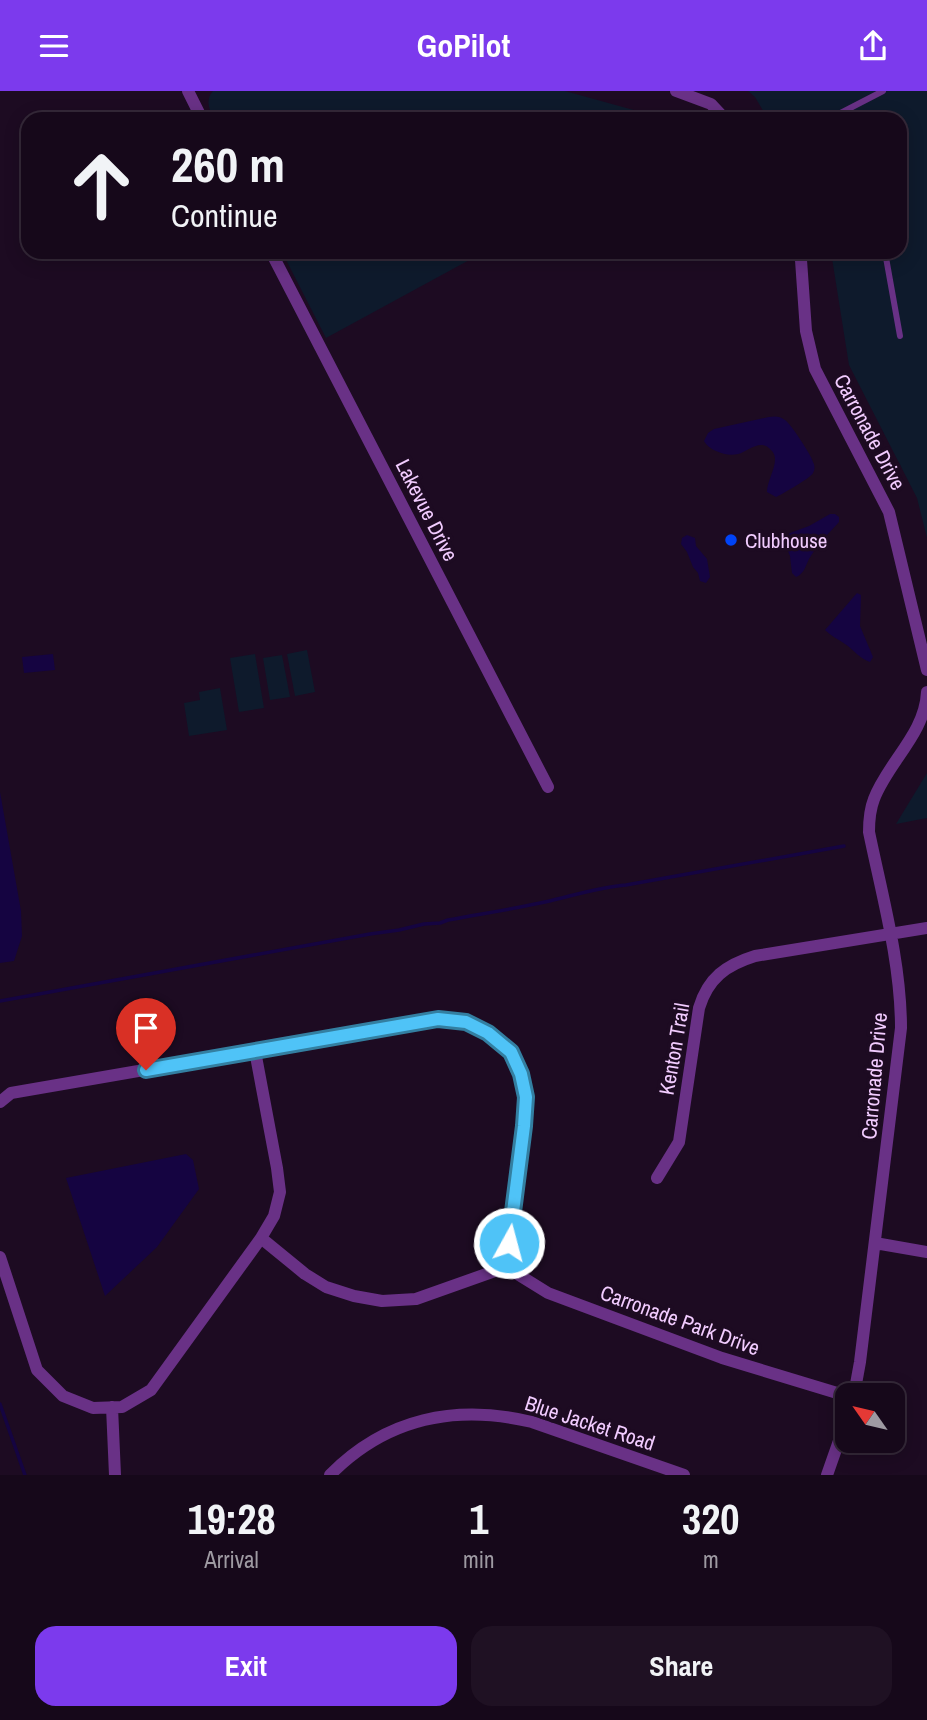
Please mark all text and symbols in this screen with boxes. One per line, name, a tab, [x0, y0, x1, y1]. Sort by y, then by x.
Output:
text: GoPilot	[417, 24, 510, 67]
icon: menu	[35, 27, 73, 65]
icon: share	[854, 27, 892, 65]
text: 260 m	[171, 131, 285, 197]
icon: ahead	[56, 140, 147, 231]
text: Continue	[171, 194, 278, 237]
street label: Carronade Drive	[827, 369, 913, 495]
street label: Lakevue Drive	[389, 454, 465, 566]
place label: Clubhouse	[745, 526, 827, 555]
marker: Clubhouse	[723, 532, 739, 548]
pin	[116, 998, 176, 1070]
street label: Kenton Trail	[652, 1001, 696, 1097]
icon: arrive	[127, 1009, 165, 1047]
street label: Carronade Drive	[854, 1011, 894, 1141]
position arrow	[472, 1206, 546, 1280]
street label: Carronade Park Drive	[596, 1278, 764, 1362]
north arrow	[835, 1383, 905, 1453]
map controls	[835, 1383, 905, 1453]
street label: Blue Jacket Road	[521, 1388, 659, 1458]
text: 19:28	[188, 1491, 276, 1547]
text: 1	[469, 1491, 488, 1547]
text: 320	[682, 1491, 740, 1547]
text: Arrival	[204, 1544, 259, 1575]
text: min	[463, 1544, 495, 1575]
text: m	[703, 1544, 719, 1575]
button: Exit	[35, 1626, 457, 1706]
button: Share	[471, 1626, 892, 1706]

